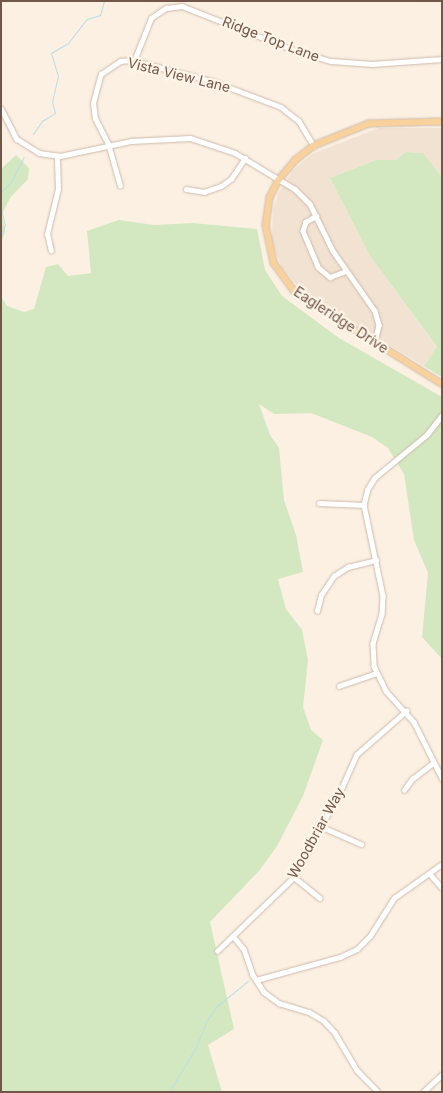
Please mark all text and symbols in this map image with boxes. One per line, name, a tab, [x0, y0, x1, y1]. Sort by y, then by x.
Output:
street label: Ridge Top Lane	[220, 13, 322, 65]
street label: Vista View Lane	[126, 54, 232, 96]
street label: Eagleridge Drive	[291, 283, 391, 357]
street label: Woodbriar Way	[284, 785, 348, 881]

